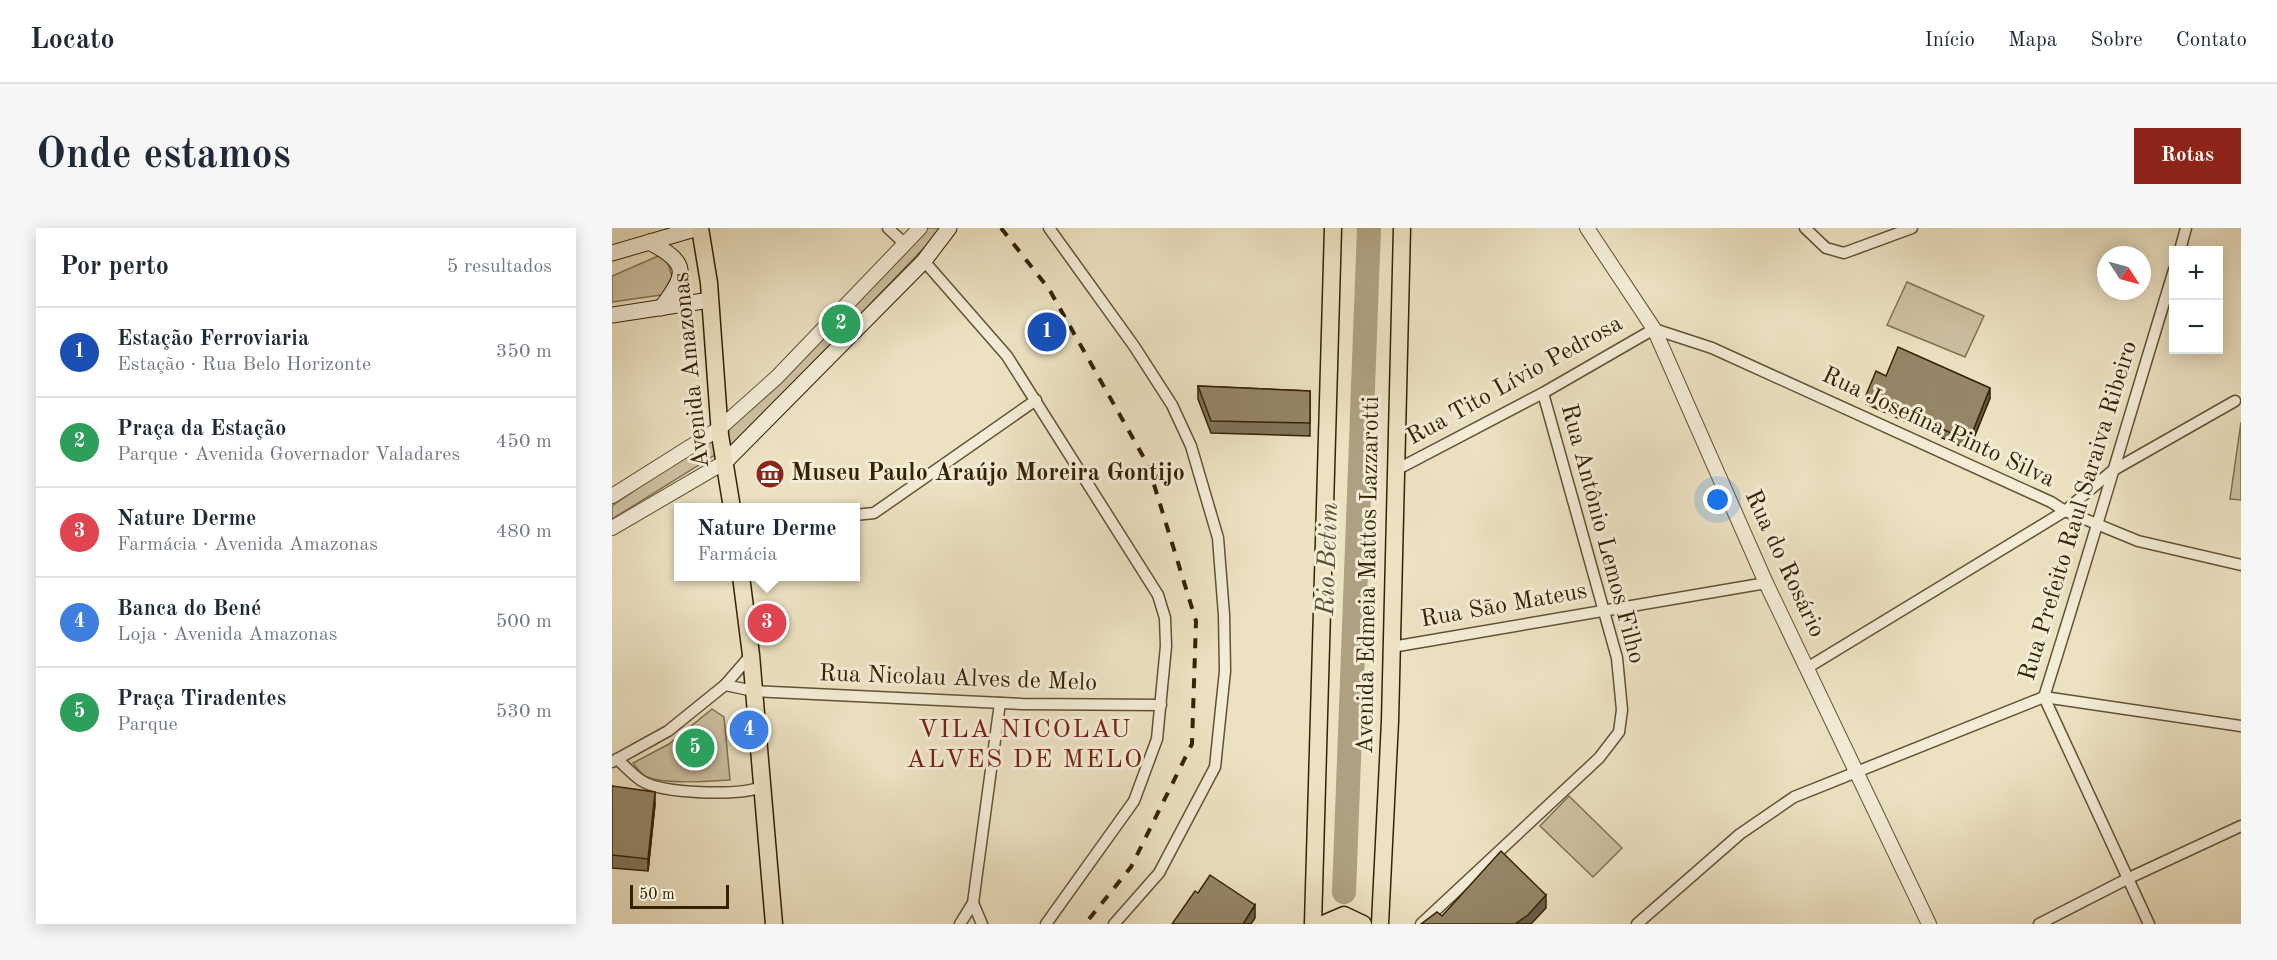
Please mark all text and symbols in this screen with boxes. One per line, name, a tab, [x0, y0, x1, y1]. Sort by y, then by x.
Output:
text: Locato	[30, 27, 115, 55]
text: Início	[1924, 30, 1975, 51]
text: Mapa	[2008, 30, 2057, 51]
text: Sobre	[2090, 30, 2143, 51]
text: Contato	[2176, 30, 2247, 51]
button: Rotas	[2134, 128, 2241, 184]
text: Onde estamos	[36, 135, 291, 177]
north arrow	[2097, 246, 2151, 300]
map controls	[2169, 246, 2223, 354]
button: +	[2169, 246, 2223, 300]
text: Por perto	[60, 254, 169, 280]
text: 5 resultados	[447, 257, 552, 277]
street label: Avenida Amazonas	[670, 271, 714, 469]
button: −	[2169, 300, 2223, 354]
pin: 2	[822, 302, 860, 346]
pin: 1	[1028, 310, 1066, 354]
street label: Rua Tito Lívio Pedrosa	[1403, 312, 1627, 450]
text: Estação Ferroviaria	[117, 328, 309, 350]
street label: Rua Prefeito Raul Saraiva Ribeiro	[2016, 338, 2142, 684]
text: 1	[74, 342, 85, 362]
text: 350 m	[496, 342, 552, 362]
text: Estação · Rua Belo Horizonte	[117, 355, 371, 375]
street label: Rua Josefina Pinto Silva	[1818, 364, 2058, 493]
street label: Avenida Edmeia Mattos Lazzarotti	[1354, 396, 1384, 754]
street label: Rua Antônio Lemos Filho	[1556, 402, 1648, 666]
text: Praça da Estação	[117, 418, 286, 440]
text: 2	[74, 432, 85, 452]
text: 450 m	[496, 432, 552, 452]
text: Parque · Avenida Governador Valadares	[117, 445, 460, 465]
museum icon: Museu Paulo Araújo Moreira Gontijo	[754, 458, 786, 490]
place label: Museu Paulo Araújo Moreira Gontijo	[791, 462, 1185, 486]
your location	[1703, 485, 1732, 514]
street label: Rua do Rosário	[1739, 487, 1829, 641]
water label: Rio Betim	[1313, 502, 1343, 617]
popup	[674, 503, 860, 581]
text: Nature Derme	[117, 508, 256, 530]
text: Nature Derme	[697, 518, 837, 540]
text: 3	[74, 522, 85, 542]
text: 480 m	[496, 522, 552, 542]
text: Farmácia · Avenida Amazonas	[117, 535, 378, 555]
text: Farmácia	[697, 545, 777, 565]
street label: Rua São Mateus	[1419, 580, 1589, 632]
text: Banca do Bené	[117, 598, 261, 620]
pin: 3	[748, 600, 786, 646]
text: 4	[74, 612, 85, 632]
text: 500 m	[496, 612, 552, 632]
text: Loja · Avenida Amazonas	[117, 625, 337, 645]
street label: Rua Nicolau Alves de Melo	[819, 662, 1097, 696]
text: Praça Tiradentes	[117, 688, 286, 710]
text: 5	[74, 702, 85, 722]
text: 530 m	[496, 702, 552, 722]
pin: 4	[730, 708, 768, 752]
text: Parque	[117, 715, 178, 735]
district label: VILA NICOLAU ALVES DE MELO	[906, 717, 1144, 773]
pin: 5	[676, 726, 715, 770]
scale bar	[630, 882, 729, 910]
text: 50 m	[639, 887, 675, 903]

